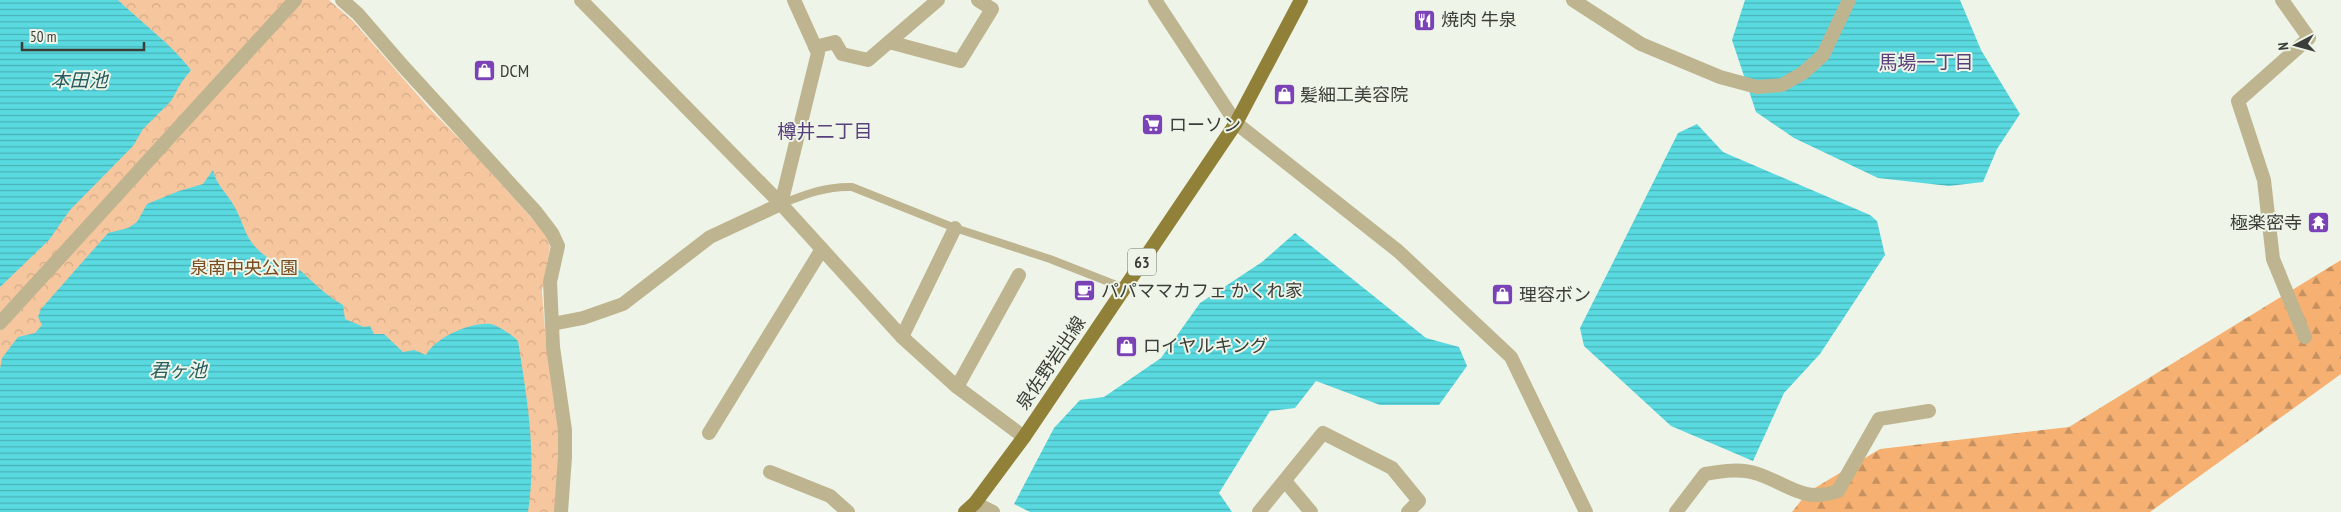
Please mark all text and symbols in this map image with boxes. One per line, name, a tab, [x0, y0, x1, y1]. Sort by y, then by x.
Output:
restaurant icon: 焼肉 牛泉	[1413, 8, 1437, 32]
place label: 焼肉 牛泉	[1441, 8, 1517, 31]
scale bar	[22, 20, 145, 52]
north arrow	[2271, 20, 2321, 70]
text: 50 m	[30, 27, 56, 46]
text: N	[2274, 42, 2292, 51]
district label: 馬場一丁目	[1878, 50, 1974, 74]
shop icon: DCM	[472, 59, 496, 83]
place label: DCM	[500, 59, 529, 82]
water label: 本田池	[50, 68, 109, 92]
shop icon: 髪細工美容院	[1272, 83, 1296, 107]
place label: 髪細工美容院	[1300, 83, 1408, 106]
supermarket icon: ローソン	[1141, 113, 1165, 137]
place label: ローソン	[1169, 113, 1241, 136]
district label: 樽井二丁目	[777, 119, 873, 143]
place label: 極楽密寺	[2230, 211, 2302, 234]
temple icon: 極楽密寺	[2306, 211, 2330, 235]
road number: 63	[1128, 248, 1156, 276]
park label: 泉南中央公園	[190, 256, 298, 279]
cafe icon: パパママカフェ かくれ家	[1073, 279, 1097, 303]
place label: パパママカフェ かくれ家	[1101, 279, 1303, 302]
shop icon: 理容ボン	[1491, 283, 1515, 307]
place label: 理容ボン	[1519, 283, 1591, 306]
street label: 泉佐野岩出線	[1011, 312, 1090, 414]
shop icon: ロイヤルキング	[1115, 334, 1139, 358]
place label: ロイヤルキング	[1143, 334, 1268, 357]
water label: 君ヶ池	[149, 358, 208, 382]

